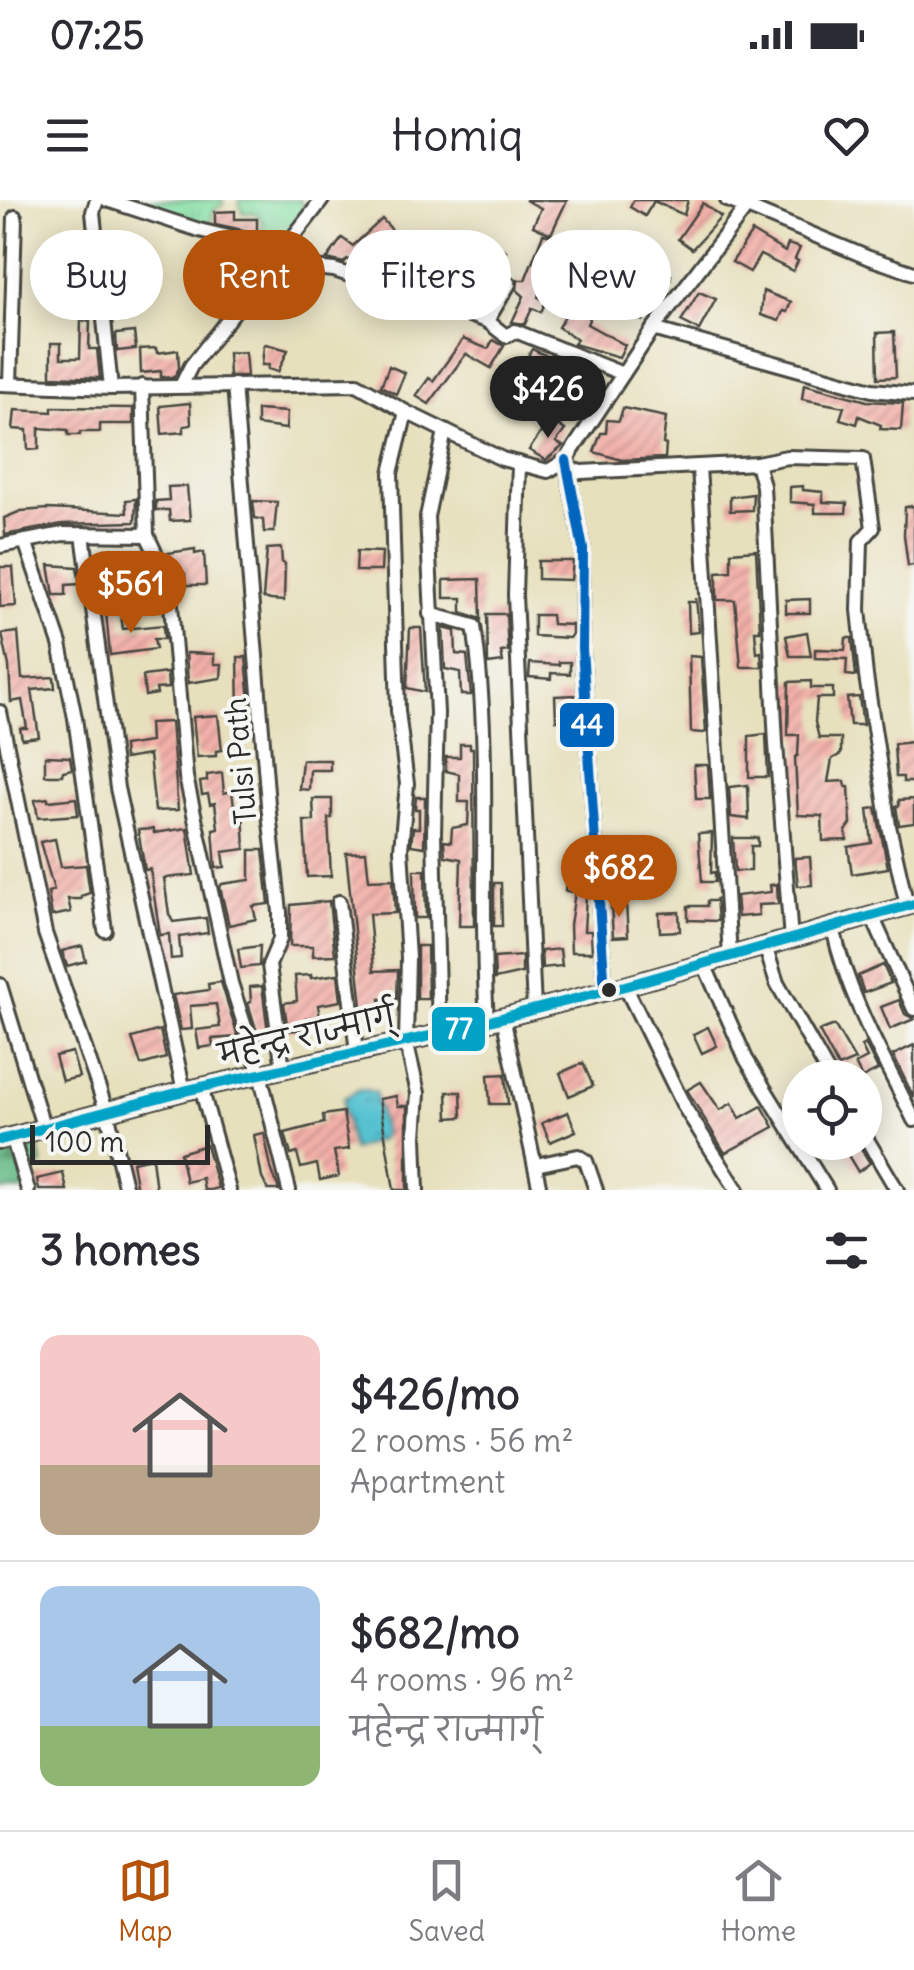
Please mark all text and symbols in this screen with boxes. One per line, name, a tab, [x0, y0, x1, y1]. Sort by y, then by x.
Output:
text: 07:25	[50, 12, 144, 59]
text: Homiq	[391, 107, 523, 163]
icon: menu	[40, 108, 95, 163]
icon: heart	[819, 108, 874, 163]
chip: Buy	[30, 230, 163, 320]
chip: Rent	[183, 230, 325, 320]
chip: Filters	[345, 230, 511, 320]
chip: New	[531, 230, 671, 320]
pin: $426	[489, 356, 607, 441]
text: $426	[512, 368, 584, 409]
pin: $561	[72, 551, 190, 636]
text: $561	[97, 563, 165, 604]
street label: Tulsi Path	[216, 696, 264, 826]
line badge: 44	[558, 701, 616, 749]
text: 44	[571, 707, 603, 743]
pin: $682	[560, 835, 678, 920]
text: $682	[583, 847, 655, 888]
unlabelled marker	[599, 980, 619, 1000]
street label: महेन्द्र राज्मार्ग्	[212, 991, 401, 1078]
line badge: 77	[430, 1005, 487, 1053]
text: 77	[445, 1011, 473, 1047]
map controls	[782, 1060, 882, 1160]
button: locate	[782, 1060, 882, 1160]
scale bar	[30, 1120, 210, 1164]
text: 100 m	[45, 1124, 124, 1160]
icon: filters	[819, 1223, 874, 1278]
text: 3 homes	[40, 1224, 200, 1276]
text: $426/mo	[350, 1368, 520, 1420]
icon: home	[120, 1375, 240, 1495]
text: 2 rooms · 56 m²	[350, 1420, 573, 1461]
text: Apartment	[350, 1461, 505, 1502]
text: $682/mo	[350, 1607, 520, 1659]
icon: home	[120, 1626, 240, 1746]
text: 4 rooms · 96 m²	[350, 1659, 574, 1700]
text: महेन्द्र राज्मार्ग्	[350, 1709, 543, 1750]
tab: Map	[118, 1853, 173, 1949]
tab: Saved	[408, 1853, 485, 1949]
tab: Home	[721, 1853, 796, 1949]

